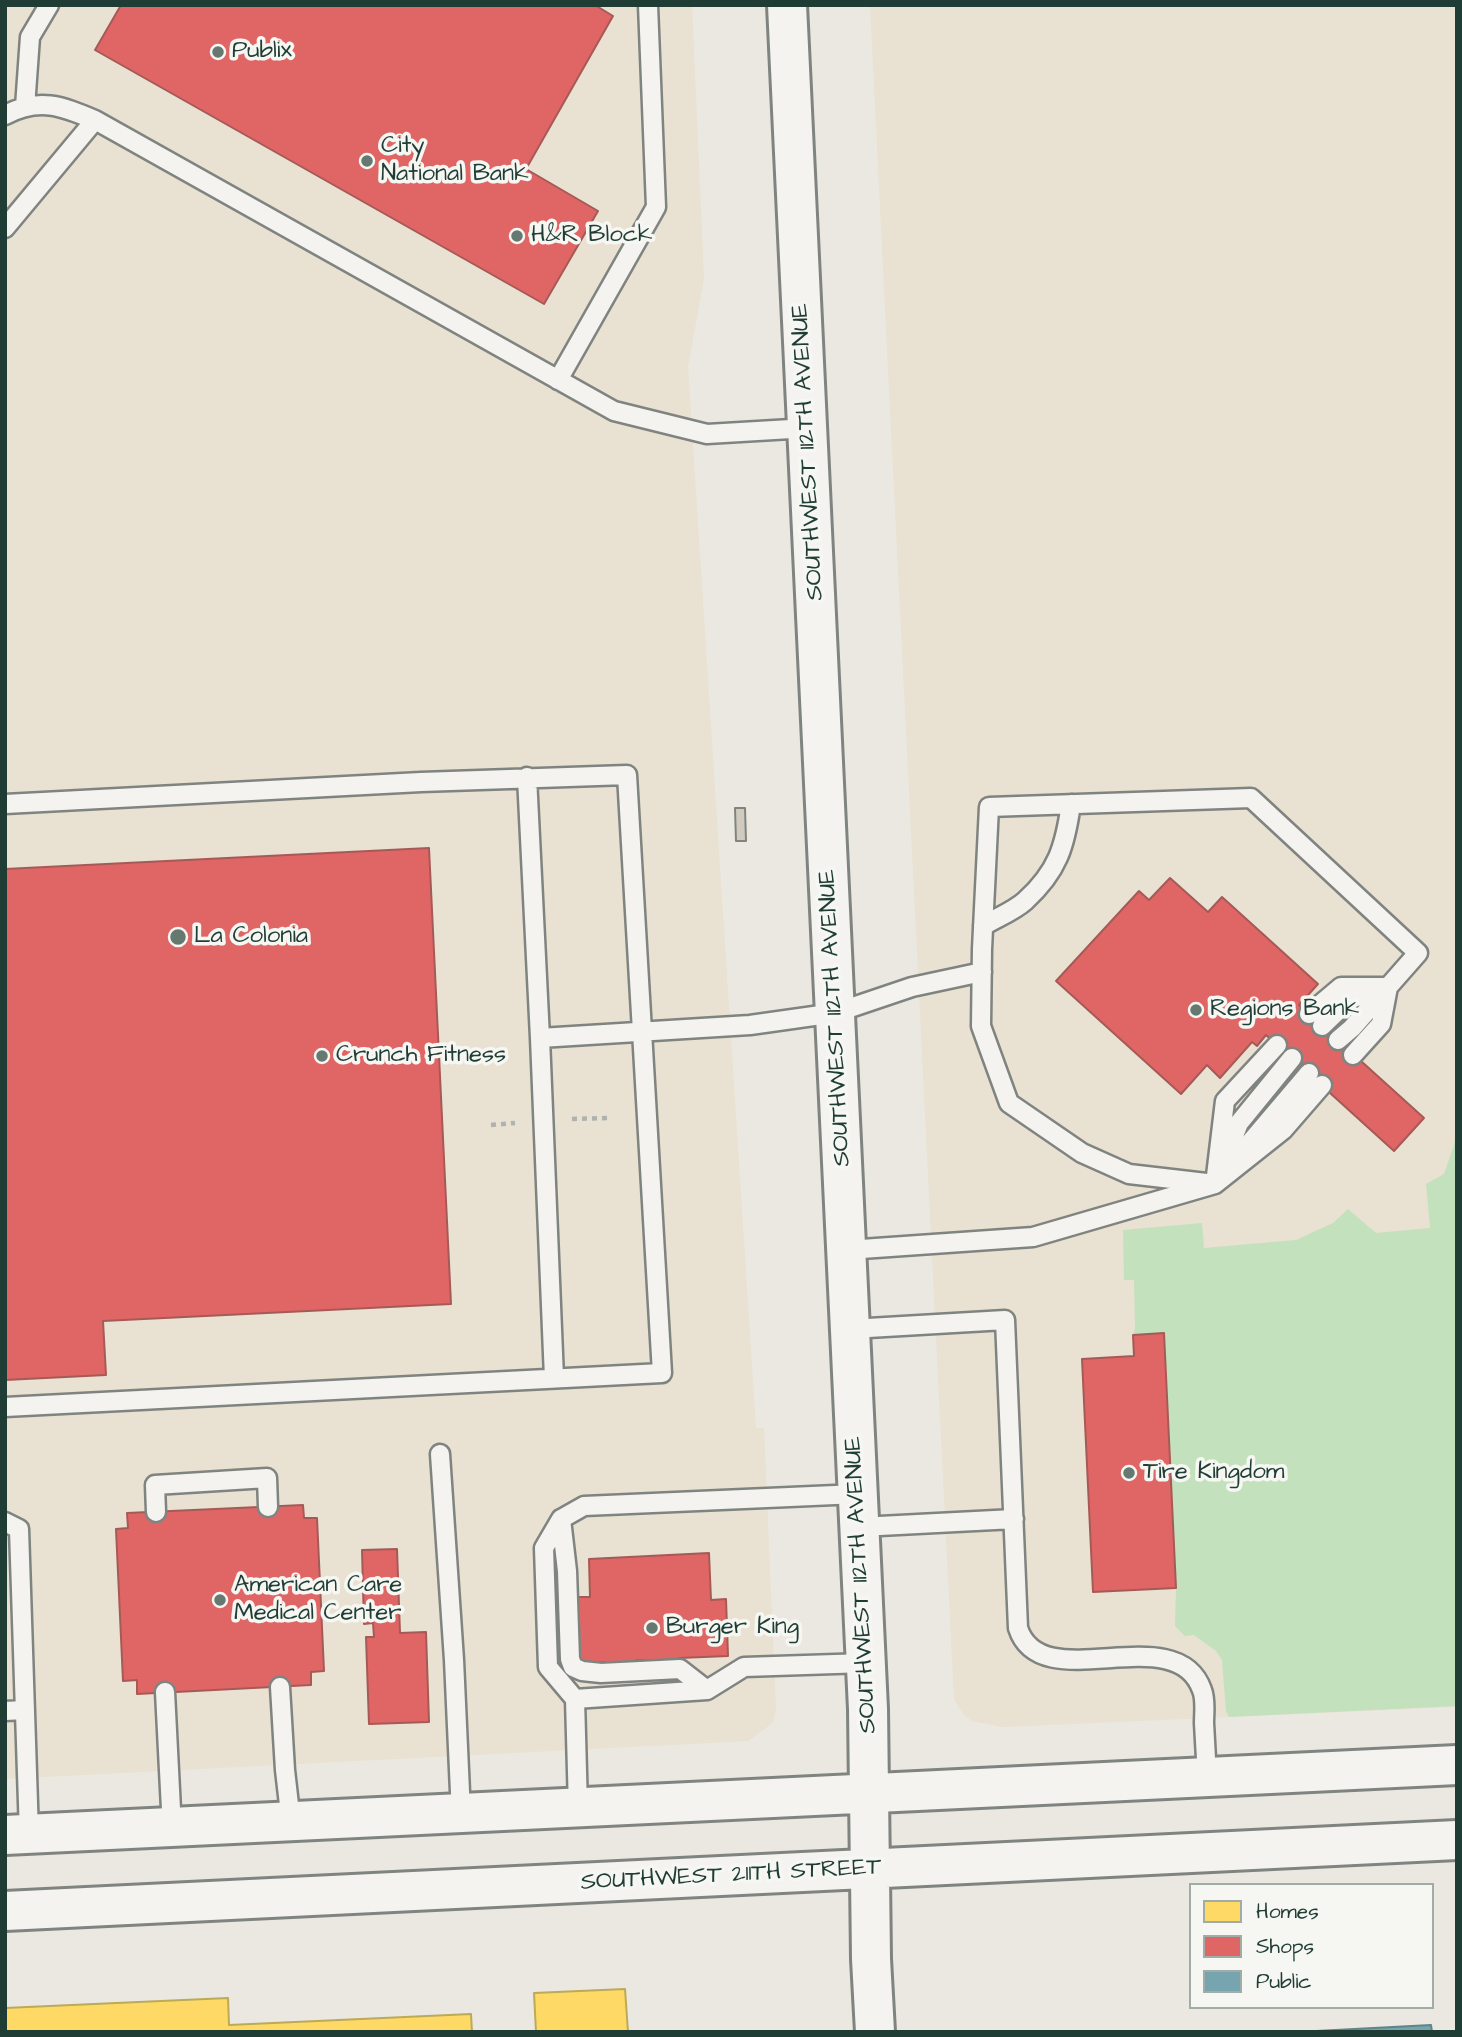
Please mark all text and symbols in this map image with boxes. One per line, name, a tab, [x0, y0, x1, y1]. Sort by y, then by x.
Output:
place label: Publix	[232, 38, 292, 66]
marker: Publix	[210, 44, 226, 60]
place label: City National Bank	[381, 133, 529, 189]
marker: City National Bank	[359, 153, 375, 169]
place label: H&R Block	[531, 222, 653, 250]
marker: H&R Block	[509, 228, 525, 244]
street label: SOUTHWEST 112TH AVENUE	[787, 303, 831, 601]
street label: SOUTHWEST 112TH AVENUE	[814, 869, 858, 1167]
place label: La Colonia	[194, 923, 308, 951]
marker: La Colonia	[168, 927, 188, 947]
place label: Regions Bank	[1210, 996, 1359, 1024]
marker: Regions Bank	[1188, 1002, 1204, 1018]
place label: Crunch Fitness	[336, 1042, 506, 1070]
marker: Crunch Fitness	[314, 1048, 330, 1064]
street label: SOUTHWEST 112TH AVENUE	[840, 1436, 884, 1734]
place label: Tire Kingdom	[1143, 1459, 1284, 1487]
marker: Tire Kingdom	[1121, 1465, 1137, 1481]
place label: American Care Medical Center	[234, 1572, 402, 1628]
marker: American Care Medical Center	[212, 1592, 228, 1608]
place label: Burger King	[666, 1614, 799, 1642]
marker: Burger King	[644, 1620, 660, 1636]
street label: SOUTHWEST 211TH STREET	[580, 1854, 882, 1898]
legend	[1189, 1883, 1434, 2009]
text: Homes	[1256, 1897, 1319, 1926]
text: Shops	[1256, 1932, 1314, 1961]
text: Public	[1256, 1967, 1312, 1996]

